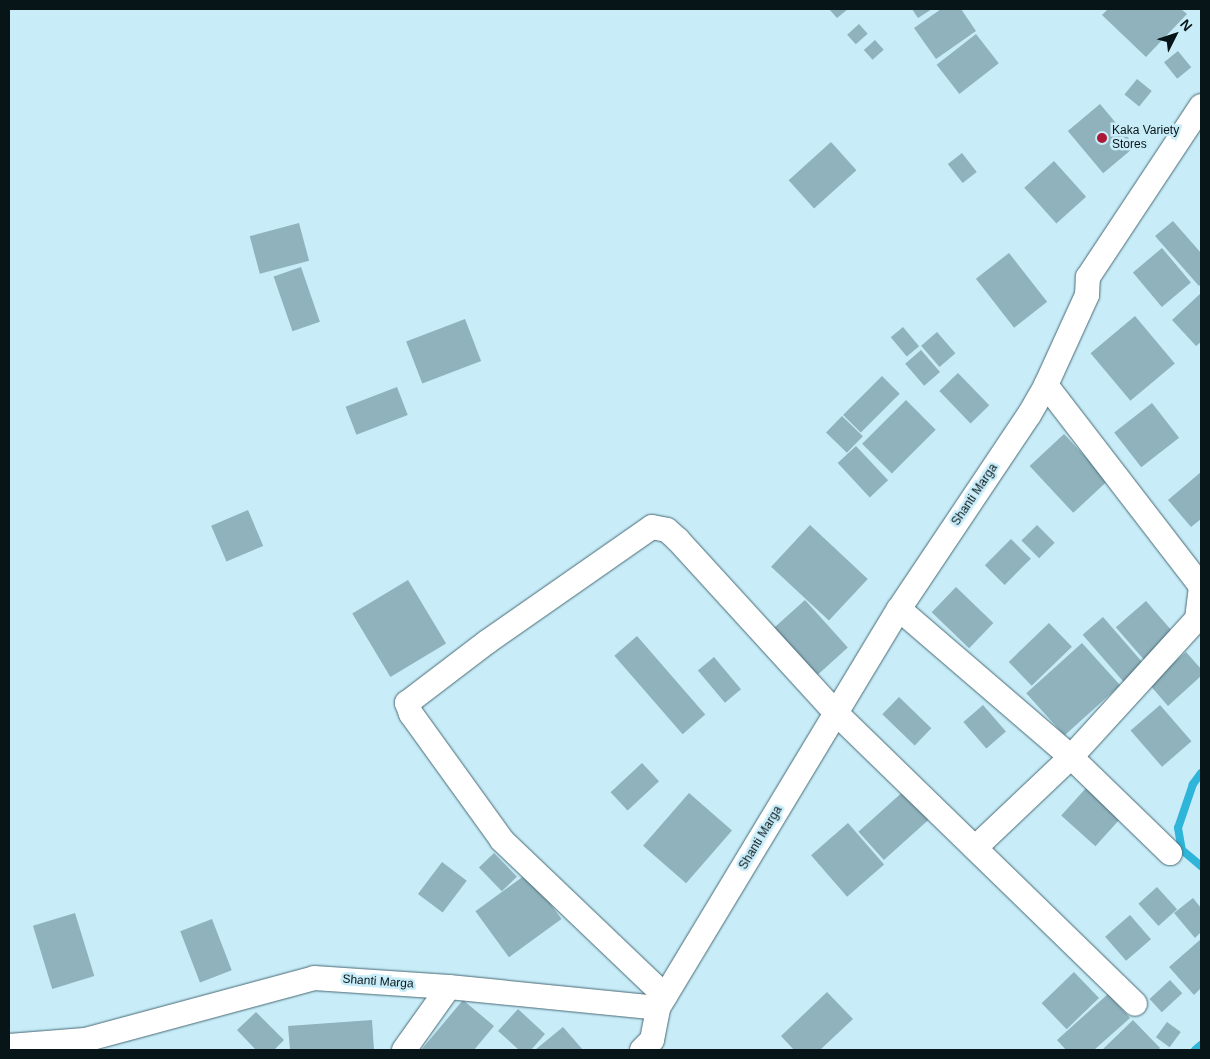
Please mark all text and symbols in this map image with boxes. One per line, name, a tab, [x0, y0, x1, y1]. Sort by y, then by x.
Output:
north arrow	[1150, 10, 1200, 60]
text: N	[1177, 16, 1196, 34]
place label: Kaka Variety Stores	[1112, 124, 1179, 152]
marker: Kaka Variety Stores	[1096, 132, 1108, 144]
street label: Shanti Marga	[949, 461, 1001, 529]
street label: Shanti Marga	[736, 804, 786, 872]
street label: Shanti Marga	[342, 972, 414, 992]

